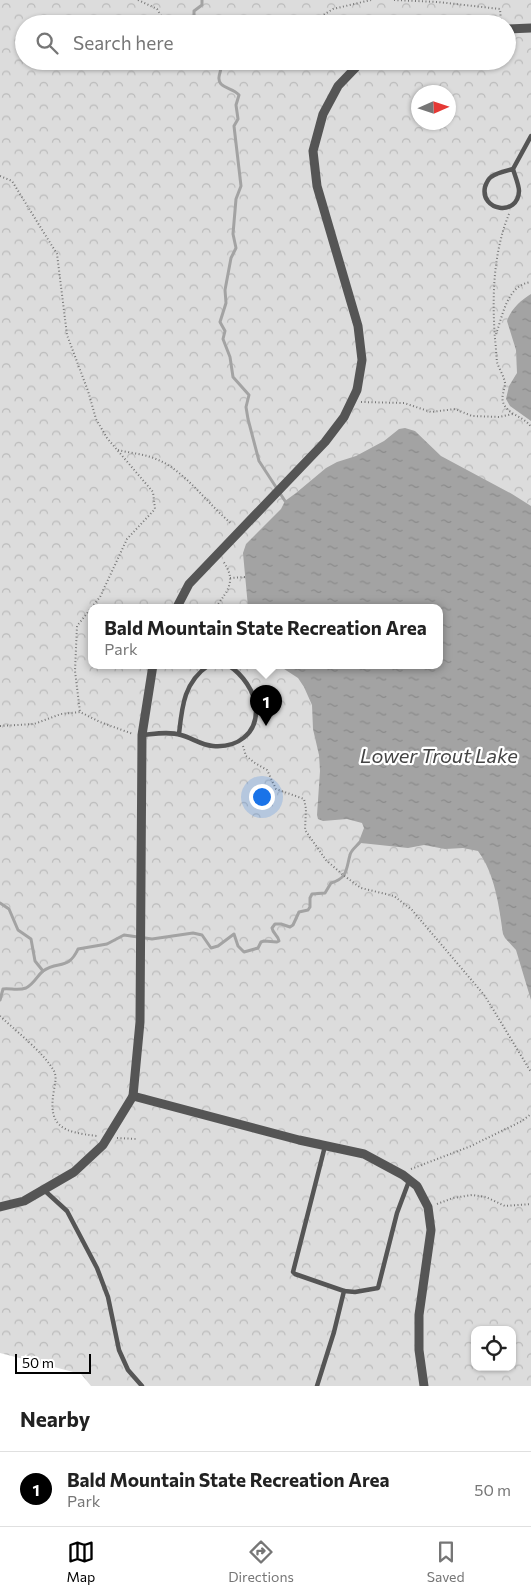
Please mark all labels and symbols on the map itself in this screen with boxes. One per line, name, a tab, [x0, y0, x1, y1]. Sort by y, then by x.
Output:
north arrow	[411, 85, 456, 130]
pin: 1	[250, 685, 282, 726]
water label: Lower Trout Lake	[360, 743, 518, 767]
your location	[249, 784, 275, 810]
scale bar	[15, 1351, 91, 1374]

